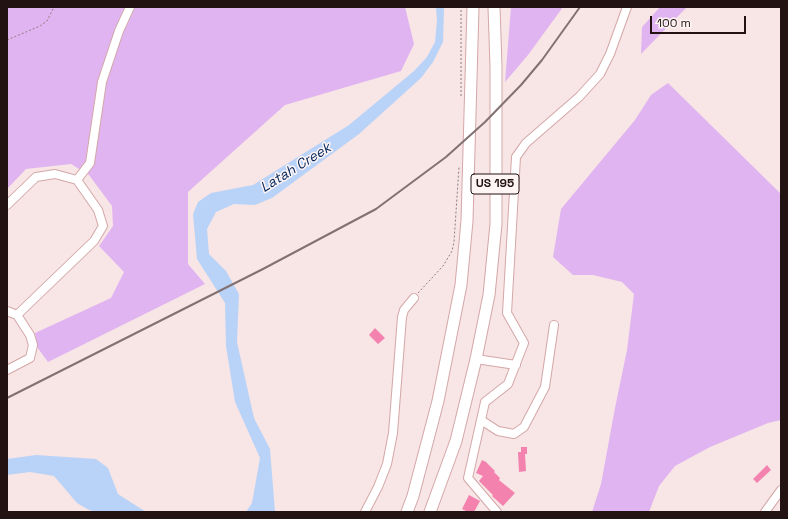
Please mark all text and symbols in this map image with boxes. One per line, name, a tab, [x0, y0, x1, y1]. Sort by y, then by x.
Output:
scale bar	[652, 8, 748, 34]
text: 100 m	[657, 15, 691, 31]
water label: Latah Creek	[258, 140, 334, 196]
road number: US 195	[471, 174, 519, 194]

